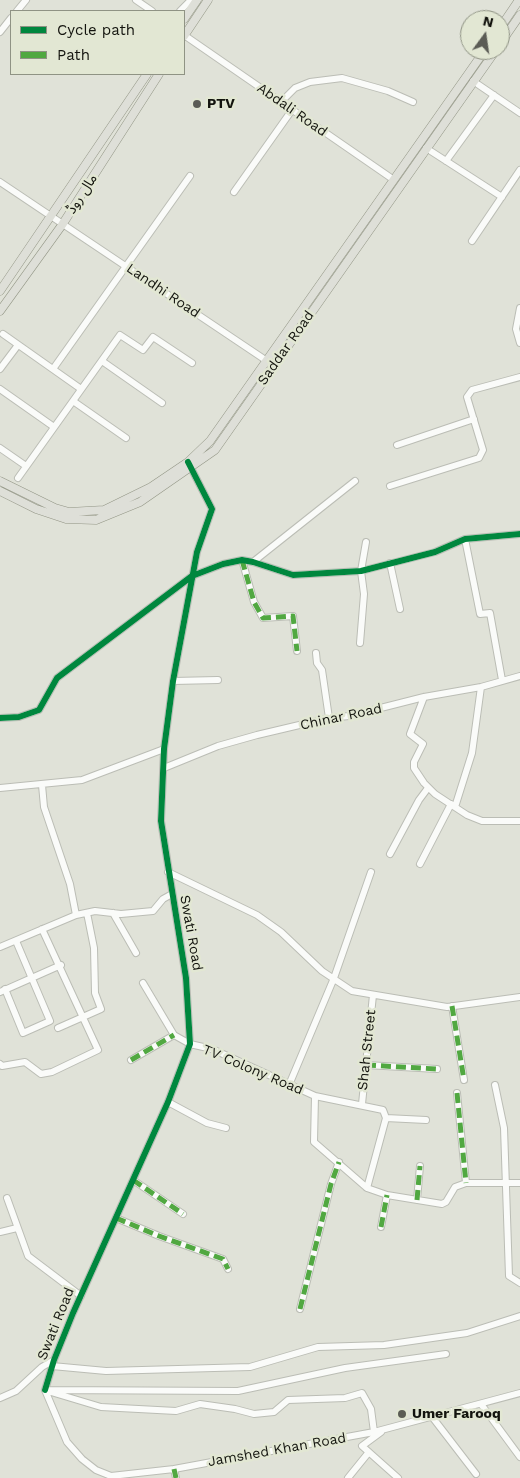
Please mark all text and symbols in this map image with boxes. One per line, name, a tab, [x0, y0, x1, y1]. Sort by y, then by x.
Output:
legend	[10, 10, 185, 75]
north arrow	[460, 10, 510, 60]
text: N	[481, 12, 495, 30]
text: Cycle path	[57, 21, 135, 39]
text: Path	[57, 46, 90, 64]
street label: Abdali Road	[254, 80, 330, 140]
place label: PTV	[207, 96, 235, 112]
marker: PTV	[191, 98, 203, 110]
street label: مال روڈ	[63, 171, 101, 217]
street label: Landhi Road	[123, 260, 203, 322]
street label: Saddar Road	[254, 308, 318, 388]
street label: Chinar Road	[299, 700, 383, 734]
street label: Swati Road	[176, 894, 206, 972]
street label: Shah Street	[354, 1009, 380, 1091]
street label: TV Colony Road	[200, 1041, 306, 1099]
street label: Swati Road	[34, 1285, 78, 1363]
place label: Umer Farooq	[412, 1406, 501, 1422]
marker: Umer Farooq	[396, 1408, 408, 1420]
street label: Jamshed Khan Road	[207, 1430, 347, 1470]

